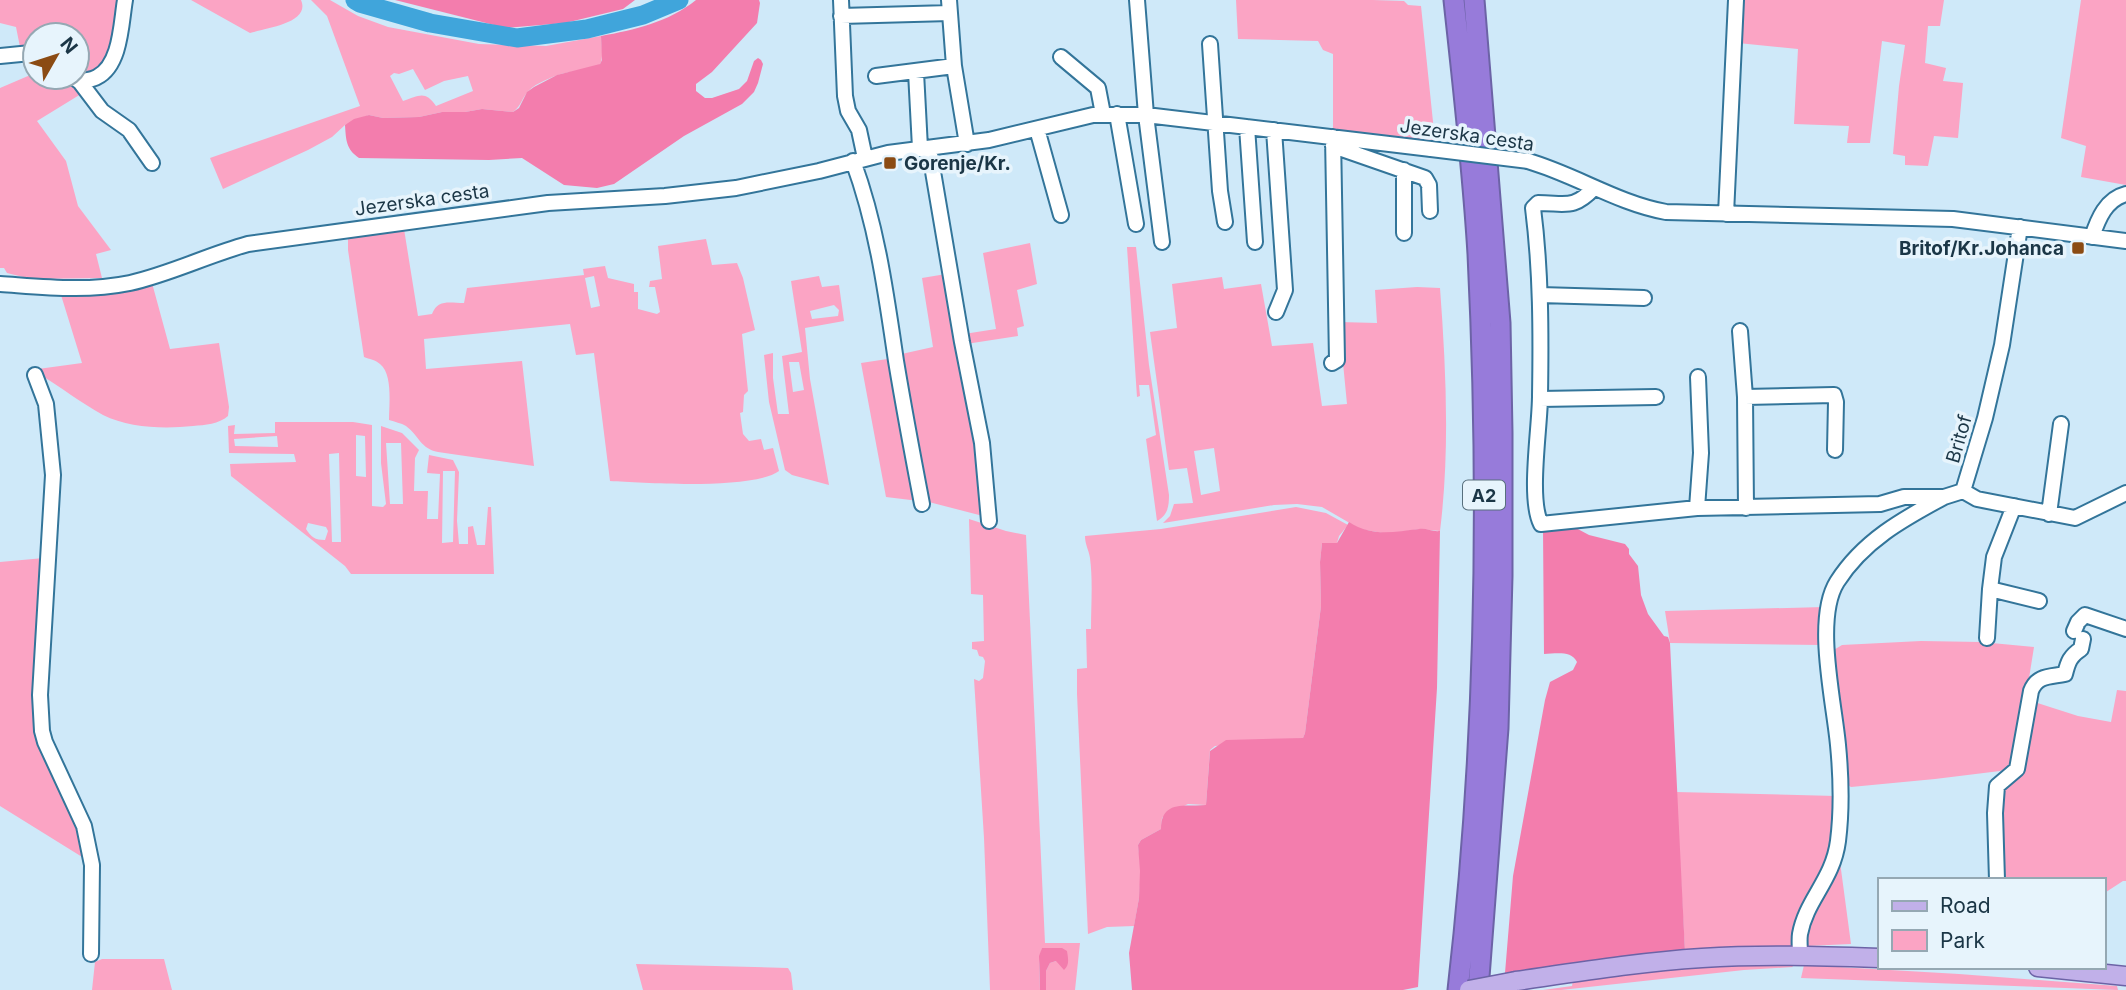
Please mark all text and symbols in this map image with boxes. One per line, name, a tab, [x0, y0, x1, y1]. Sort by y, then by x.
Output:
north arrow	[21, 21, 91, 91]
text: N	[55, 33, 82, 58]
street label: Jezerska cesta	[1398, 114, 1536, 156]
place label: Gorenje/Kr.	[904, 152, 1011, 175]
marker: Gorenje/Kr.	[882, 155, 898, 171]
street label: Jezerska cesta	[353, 179, 491, 221]
place label: Britof/Kr.Johanca	[1899, 237, 2064, 260]
marker: Britof/Kr.Johanca	[2070, 240, 2086, 256]
street label: Britof	[1941, 412, 1977, 466]
road number: A2	[1463, 480, 1505, 509]
legend	[1878, 878, 2105, 969]
text: Road	[1940, 893, 1991, 918]
text: Park	[1940, 928, 1985, 953]

